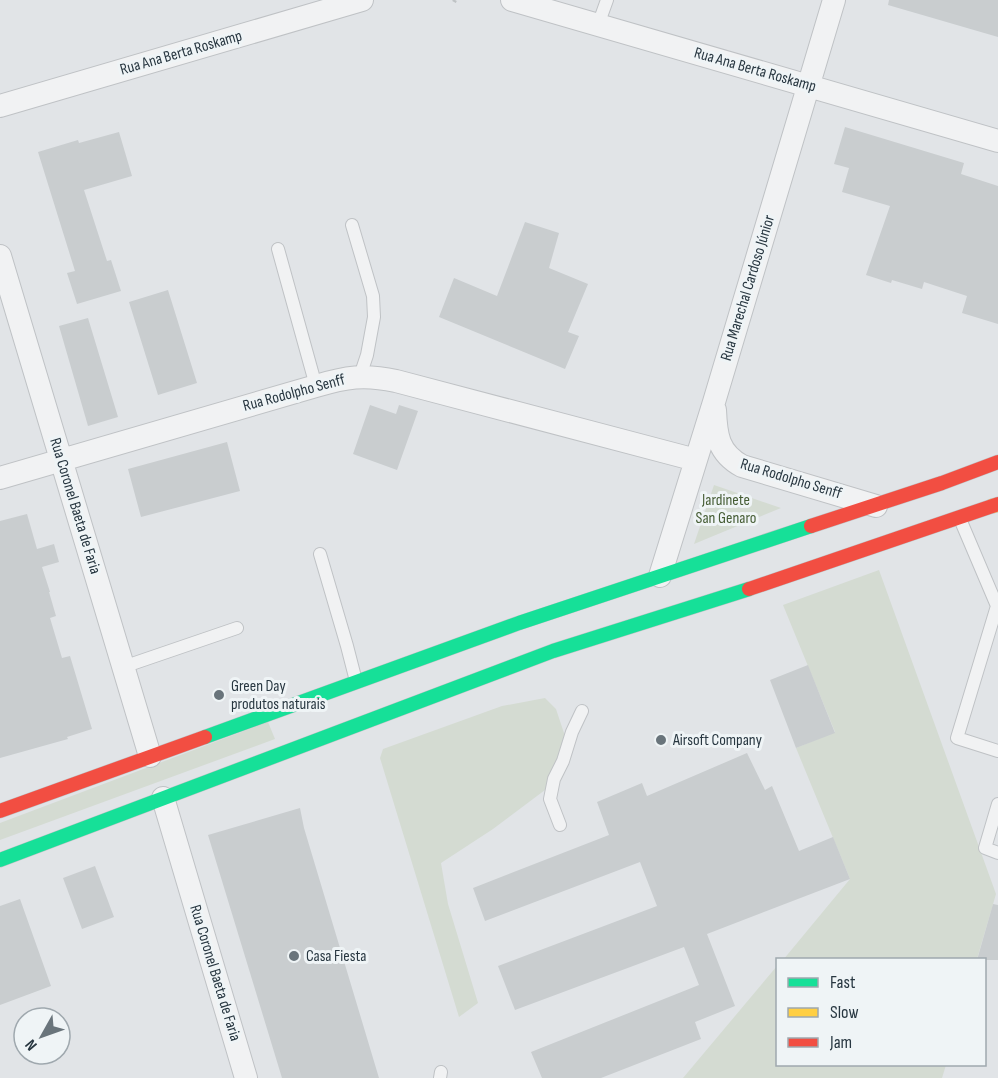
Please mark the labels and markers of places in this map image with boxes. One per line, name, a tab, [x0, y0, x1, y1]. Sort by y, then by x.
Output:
place label: Green Day produtos naturais	[231, 677, 326, 714]
marker: Green Day produtos naturais	[212, 688, 226, 702]
place label: Airsoft Company	[672, 731, 762, 750]
marker: Airsoft Company	[654, 733, 668, 747]
place label: Casa Fiesta	[306, 947, 366, 966]
marker: Casa Fiesta	[287, 949, 301, 963]

